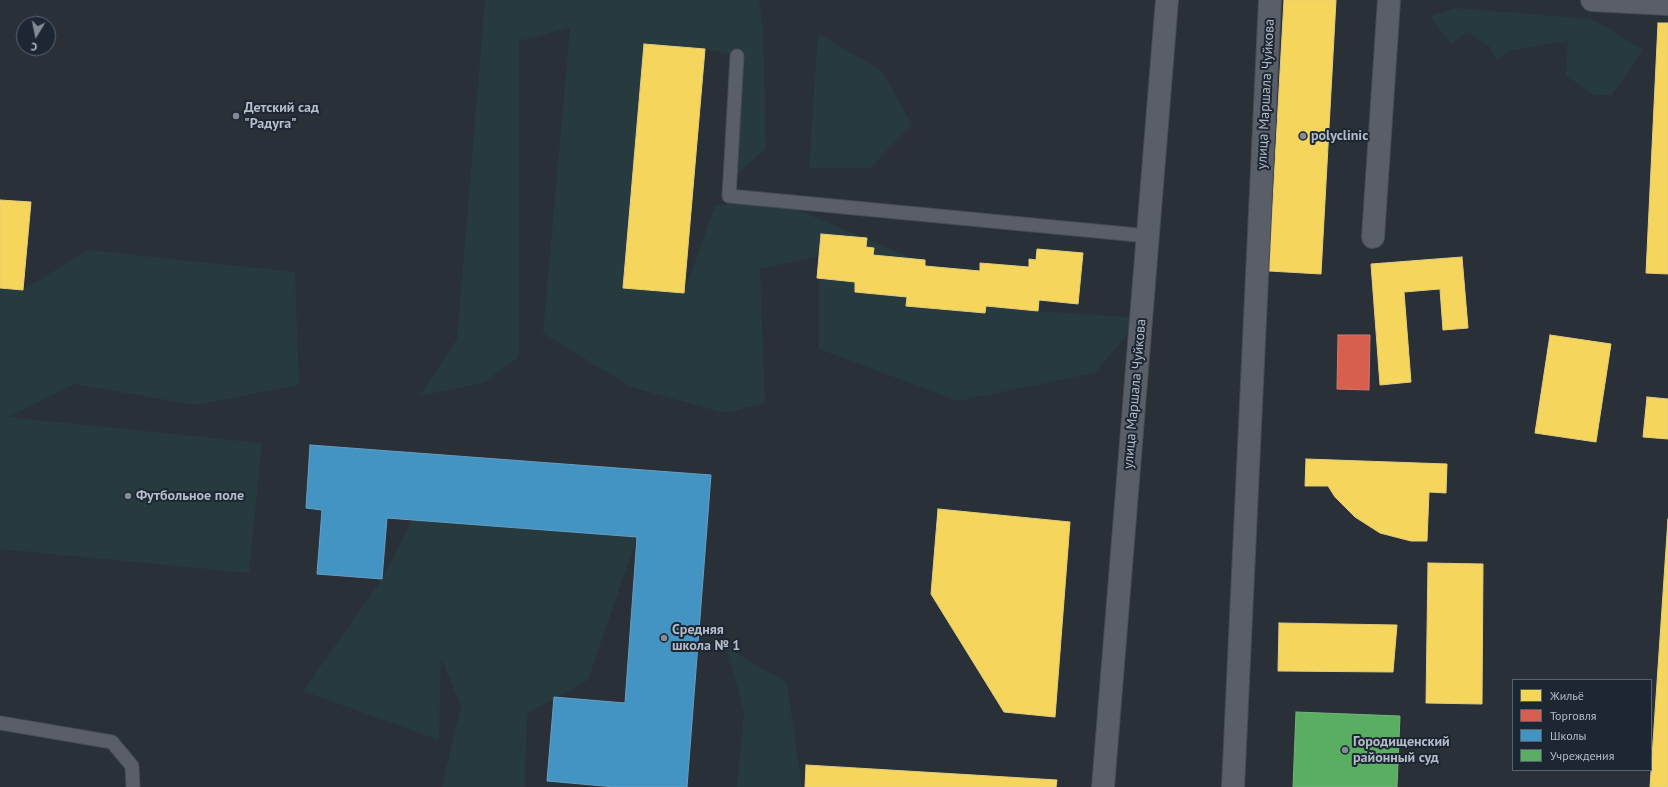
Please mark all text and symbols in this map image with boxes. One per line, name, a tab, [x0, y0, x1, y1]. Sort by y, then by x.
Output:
north arrow	[16, 16, 56, 56]
street label: улица Маршала Чуйкова	[1254, 18, 1278, 170]
text: С	[30, 39, 38, 54]
place label: Детский сад "Радуга"	[244, 100, 319, 132]
marker: Детский сад "Радуга"	[231, 111, 241, 121]
place label: polyclinic	[1311, 128, 1368, 144]
marker: polyclinic	[1298, 131, 1308, 141]
street label: улица Маршала Чуйкова	[1120, 318, 1150, 470]
place label: Футбольное поле	[136, 488, 244, 504]
marker: Футбольное поле	[123, 491, 133, 501]
place label: Средняя школа № 1	[672, 622, 740, 654]
marker: Средняя школа № 1	[659, 633, 669, 643]
legend	[1512, 679, 1652, 771]
text: Жильё	[1550, 688, 1584, 703]
text: Торговля	[1550, 708, 1596, 723]
text: Школы	[1550, 728, 1586, 743]
place label: Городищенский районный суд	[1353, 734, 1450, 766]
marker: Городищенский районный суд	[1340, 745, 1350, 755]
text: Учреждения	[1550, 748, 1614, 763]

